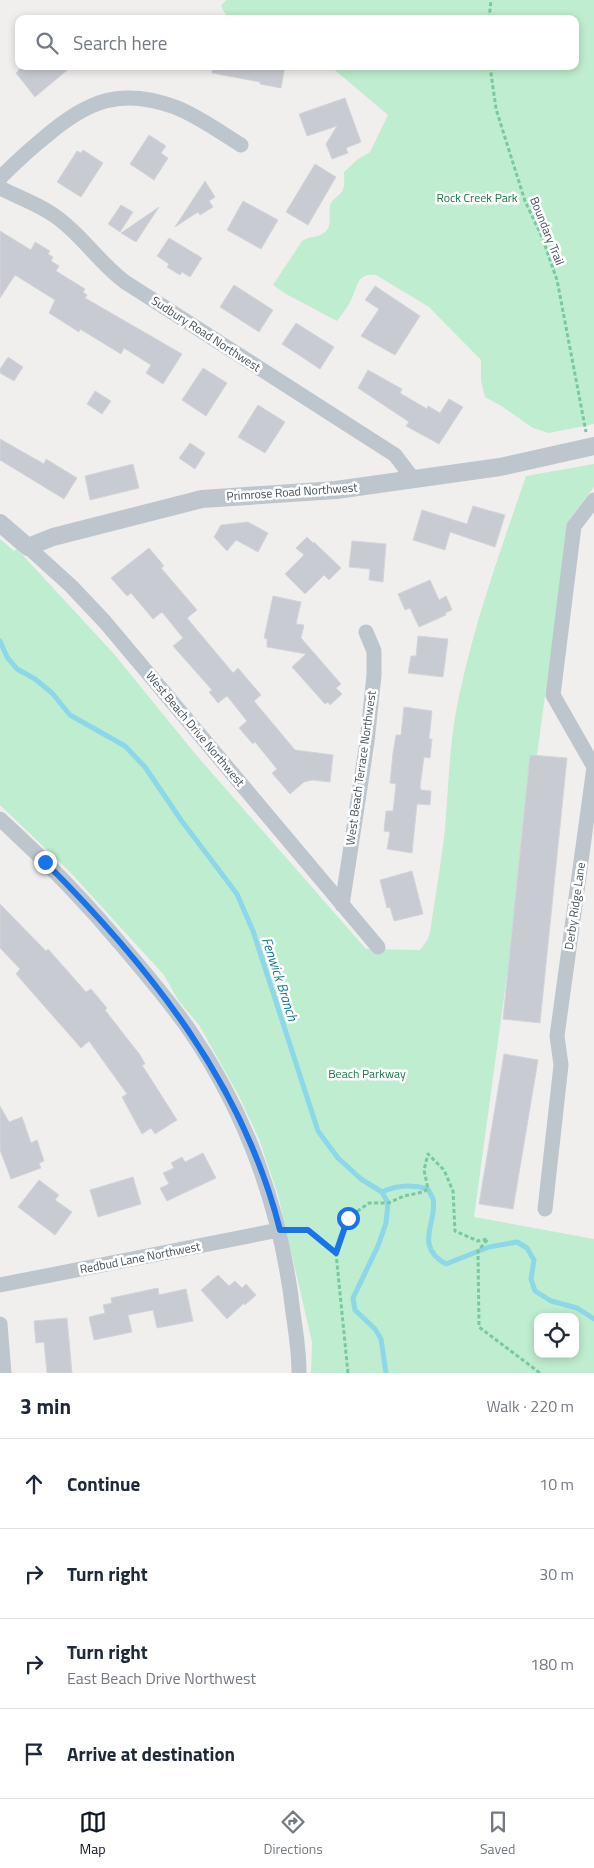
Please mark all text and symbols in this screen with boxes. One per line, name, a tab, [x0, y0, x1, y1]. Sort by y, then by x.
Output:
search box	[15, 15, 579, 70]
text: Search here	[73, 28, 167, 57]
icon: search	[33, 29, 61, 57]
park label: Rock Creek Park	[436, 188, 518, 207]
street label: Boundary Trail	[525, 194, 570, 268]
street label: Sudbury Road Northwest	[148, 291, 265, 377]
street label: Primrose Road Northwest	[226, 477, 359, 506]
street label: West Beach Drive Northwest	[141, 667, 250, 791]
street label: West Beach Terrace Northwest	[340, 688, 381, 847]
route end	[34, 851, 57, 874]
street label: Derby Ridge Lane	[559, 861, 590, 951]
water label: Fenwick Branch	[257, 934, 304, 1024]
park label: Beach Parkway	[328, 1064, 406, 1083]
route start	[337, 1207, 360, 1230]
street label: Redbud Lane Northwest	[78, 1236, 203, 1279]
map controls	[534, 1313, 579, 1358]
button: locate	[534, 1313, 579, 1358]
text: 3 min	[20, 1390, 71, 1422]
text: Walk · 220 m	[486, 1394, 574, 1418]
text: Continue	[67, 1469, 140, 1498]
icon: ahead	[20, 1470, 48, 1498]
text: 10 m	[539, 1472, 574, 1496]
text: Turn right	[67, 1559, 148, 1588]
icon: right	[20, 1560, 48, 1588]
text: 30 m	[539, 1562, 574, 1586]
text: Turn right	[67, 1637, 148, 1666]
icon: right	[20, 1650, 48, 1678]
text: 180 m	[530, 1652, 574, 1676]
text: East Beach Drive Northwest	[67, 1666, 256, 1690]
text: Arrive at destination	[67, 1739, 235, 1768]
icon: arrive	[20, 1740, 48, 1768]
tab: Map	[79, 1808, 107, 1859]
tab: Directions	[264, 1808, 323, 1859]
tab: Saved	[480, 1808, 516, 1859]

